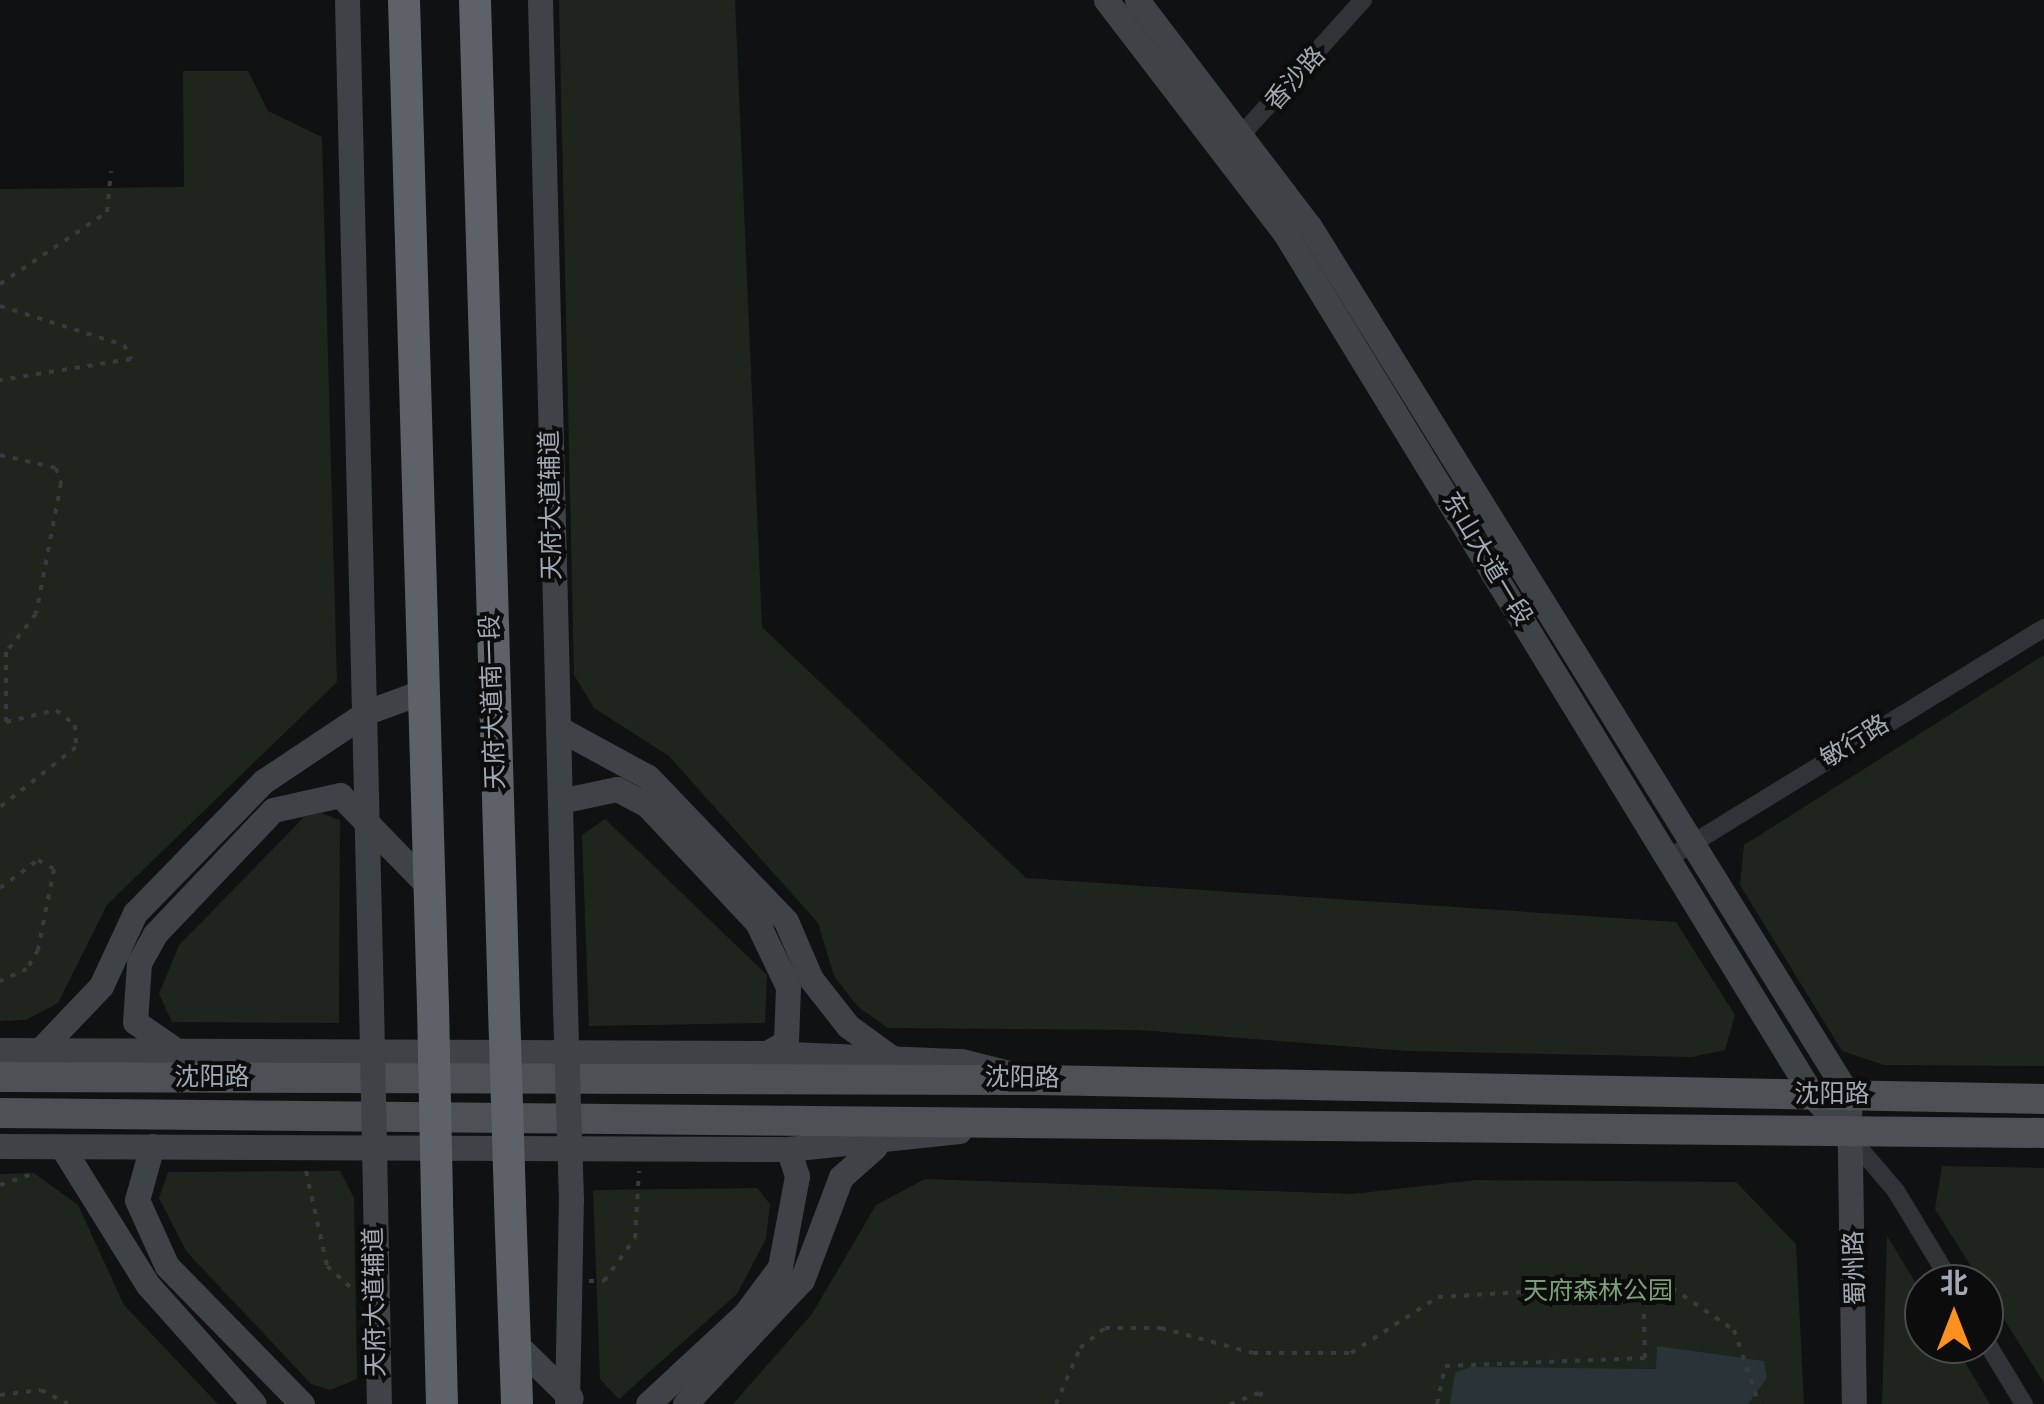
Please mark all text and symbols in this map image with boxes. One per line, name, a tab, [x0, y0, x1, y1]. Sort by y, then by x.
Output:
street label: 香沙路	[1261, 42, 1333, 118]
street label: 天府大道辅道	[537, 430, 569, 580]
street label: 东山大道一段	[1434, 488, 1536, 632]
street label: 天府大道南一段	[477, 614, 513, 790]
street label: 敏行路	[1816, 710, 1896, 776]
street label: 沈阳路	[175, 1064, 249, 1094]
street label: 沈阳路	[984, 1064, 1060, 1096]
street label: 沈阳路	[1795, 1081, 1869, 1111]
street label: 天府大道辅道	[361, 1227, 393, 1377]
street label: 蜀州路	[1841, 1230, 1873, 1306]
north arrow	[1904, 1264, 2004, 1364]
text: 北	[1940, 1268, 1968, 1304]
park label: 天府森林公园	[1523, 1278, 1673, 1308]

